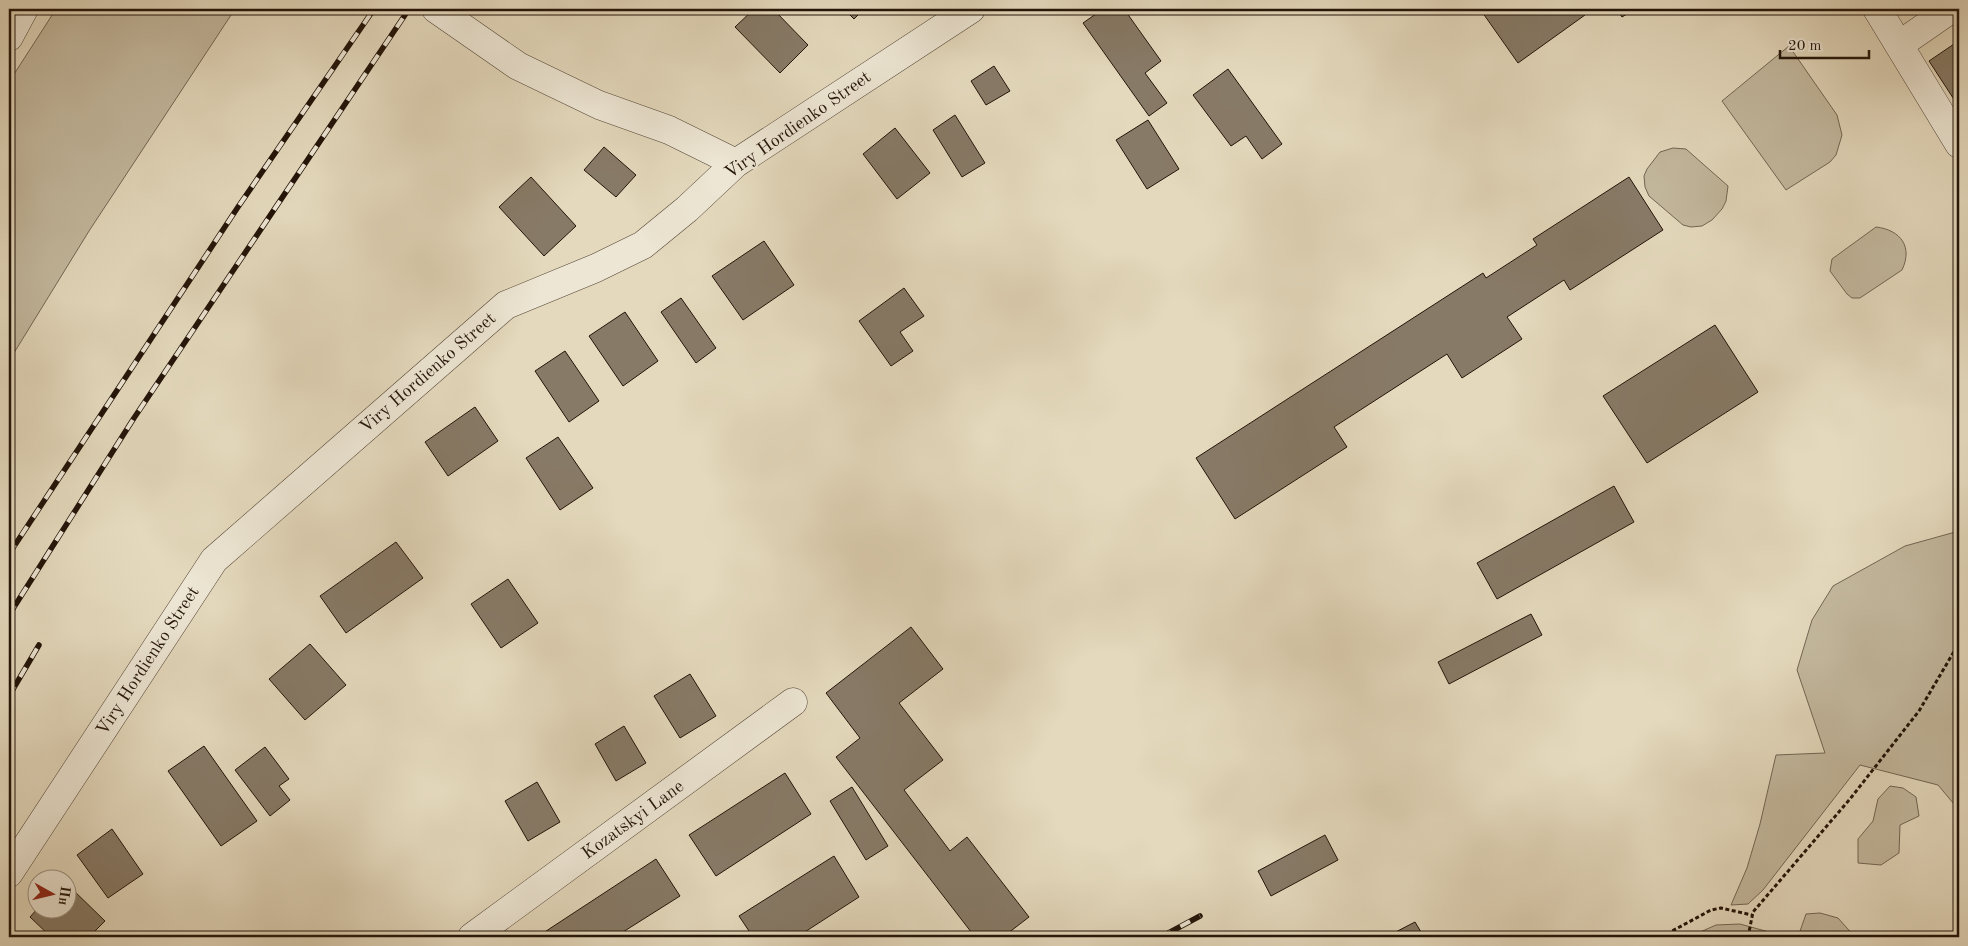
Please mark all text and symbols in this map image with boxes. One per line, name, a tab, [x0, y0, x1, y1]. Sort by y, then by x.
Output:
scale bar	[1780, 28, 1869, 60]
text: 20 m	[1788, 39, 1822, 54]
street label: Viry Hordienko Street	[722, 68, 874, 182]
street label: Viry Hordienko Street	[357, 309, 499, 437]
street label: Viry Hordienko Street	[93, 583, 203, 739]
street label: Kozatskyi Lane	[579, 777, 687, 863]
north arrow	[28, 868, 78, 918]
text: Пн	[56, 885, 72, 906]

